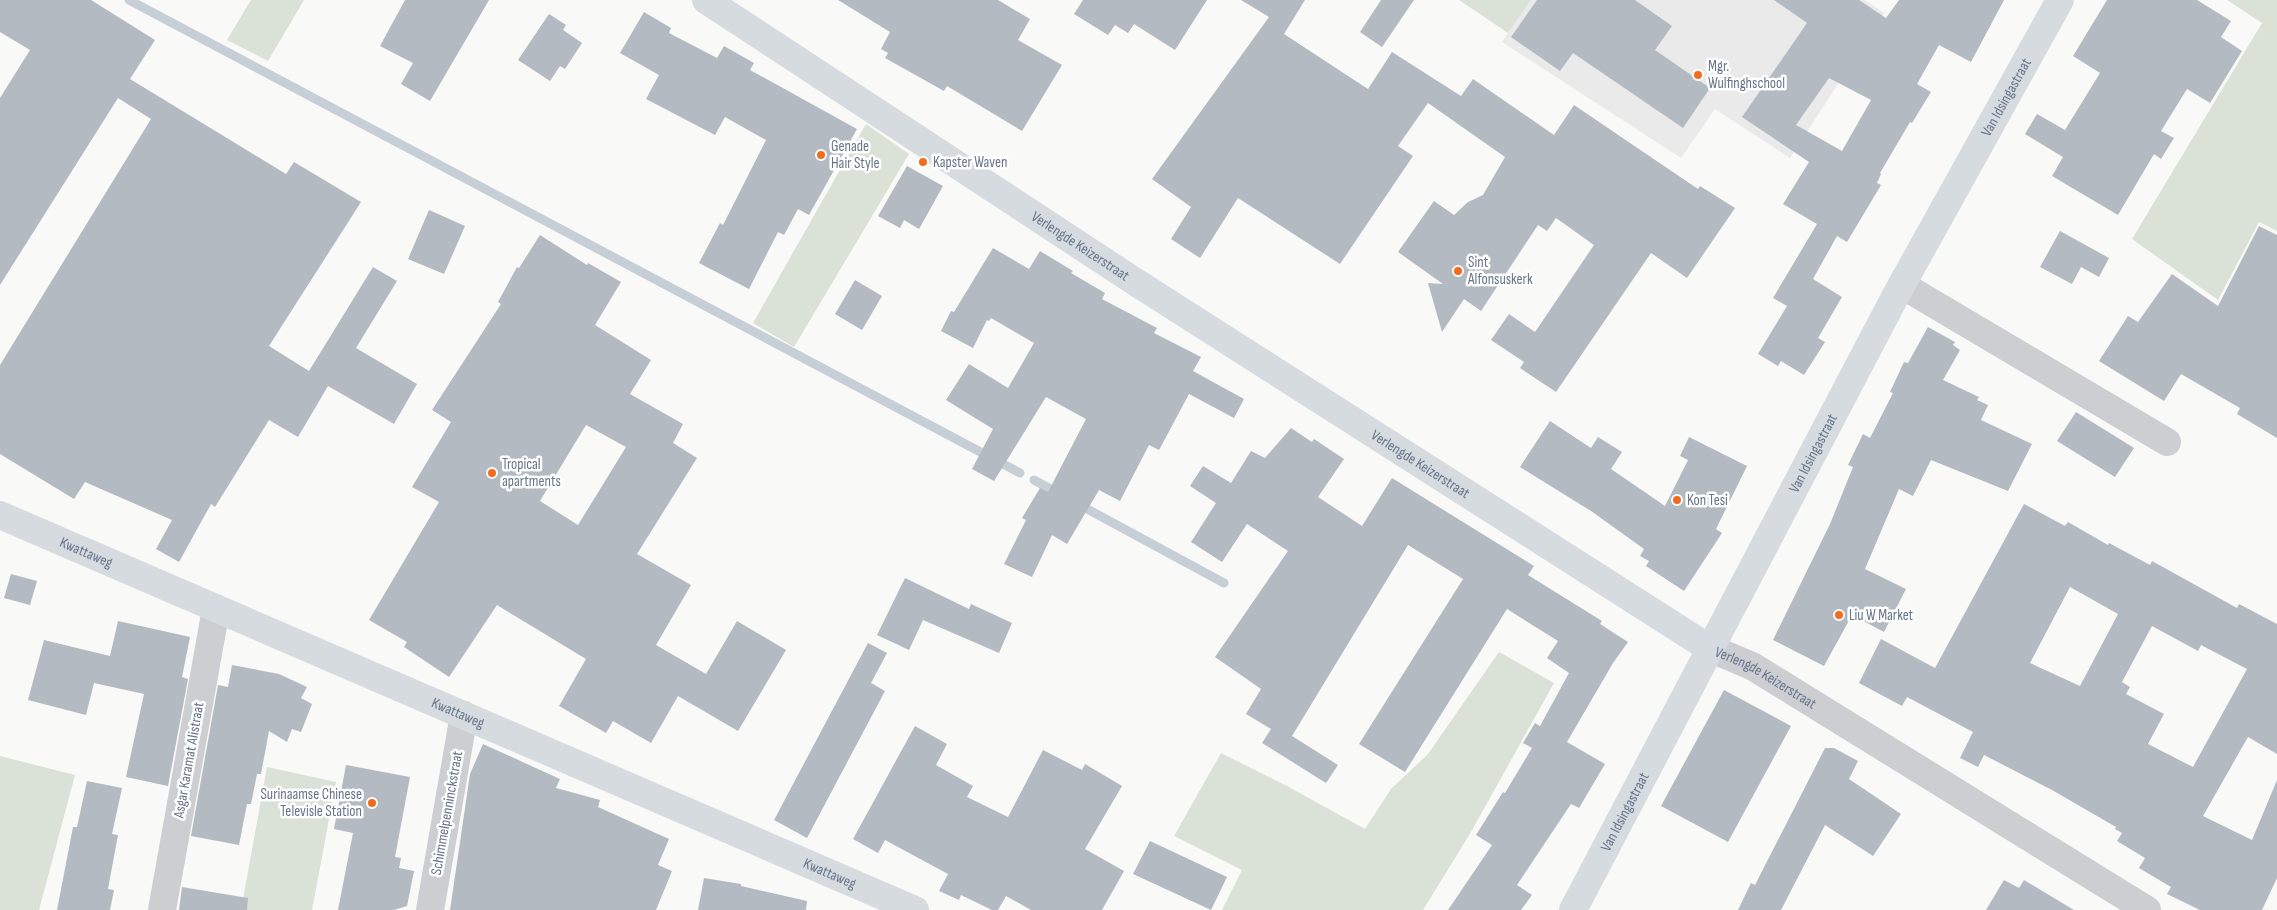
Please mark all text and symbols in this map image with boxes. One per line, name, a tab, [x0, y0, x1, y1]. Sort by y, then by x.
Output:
street label: Van Idsingastraat	[1977, 54, 2036, 140]
place label: Mgr. Wulfinghschool	[1708, 57, 1785, 93]
marker: Mgr. Wulfinghschool	[1692, 69, 1704, 81]
place label: Genade Hair Style	[831, 137, 880, 173]
marker: Genade Hair Style	[815, 149, 827, 161]
place label: Kapster Waven	[933, 153, 1007, 172]
marker: Kapster Waven	[917, 156, 929, 168]
street label: Verlengde Keizerstraat	[1028, 207, 1133, 285]
place label: Sint Alfonsuskerk	[1467, 253, 1533, 289]
marker: Sint Alfonsuskerk	[1452, 265, 1464, 277]
street label: Van Idsingastraat	[1784, 410, 1842, 496]
street label: Verlengde Keizerstraat	[1368, 425, 1474, 503]
place label: Tropical apartments	[502, 455, 561, 491]
marker: Tropical apartments	[486, 467, 498, 479]
place label: Kon Tesi	[1687, 491, 1728, 510]
marker: Kon Tesi	[1671, 494, 1683, 506]
street label: Kwattaweg	[57, 532, 116, 572]
place label: Liu W Market	[1849, 606, 1914, 625]
marker: Liu W Market	[1833, 609, 1845, 621]
street label: Verlengde Keizerstraat	[1712, 642, 1820, 713]
street label: Kwattaweg	[429, 693, 488, 733]
street label: Asgar Karamat Alistraat	[169, 700, 209, 820]
street label: Schimmelpenninckstraat	[427, 749, 467, 877]
street label: Van Idsingastraat	[1596, 769, 1653, 854]
place label: Surinaamse Chinese Televisle Station	[260, 785, 362, 821]
marker: Surinaamse Chinese Televisle Station	[366, 797, 378, 809]
street label: Kwattaweg	[801, 854, 859, 893]

